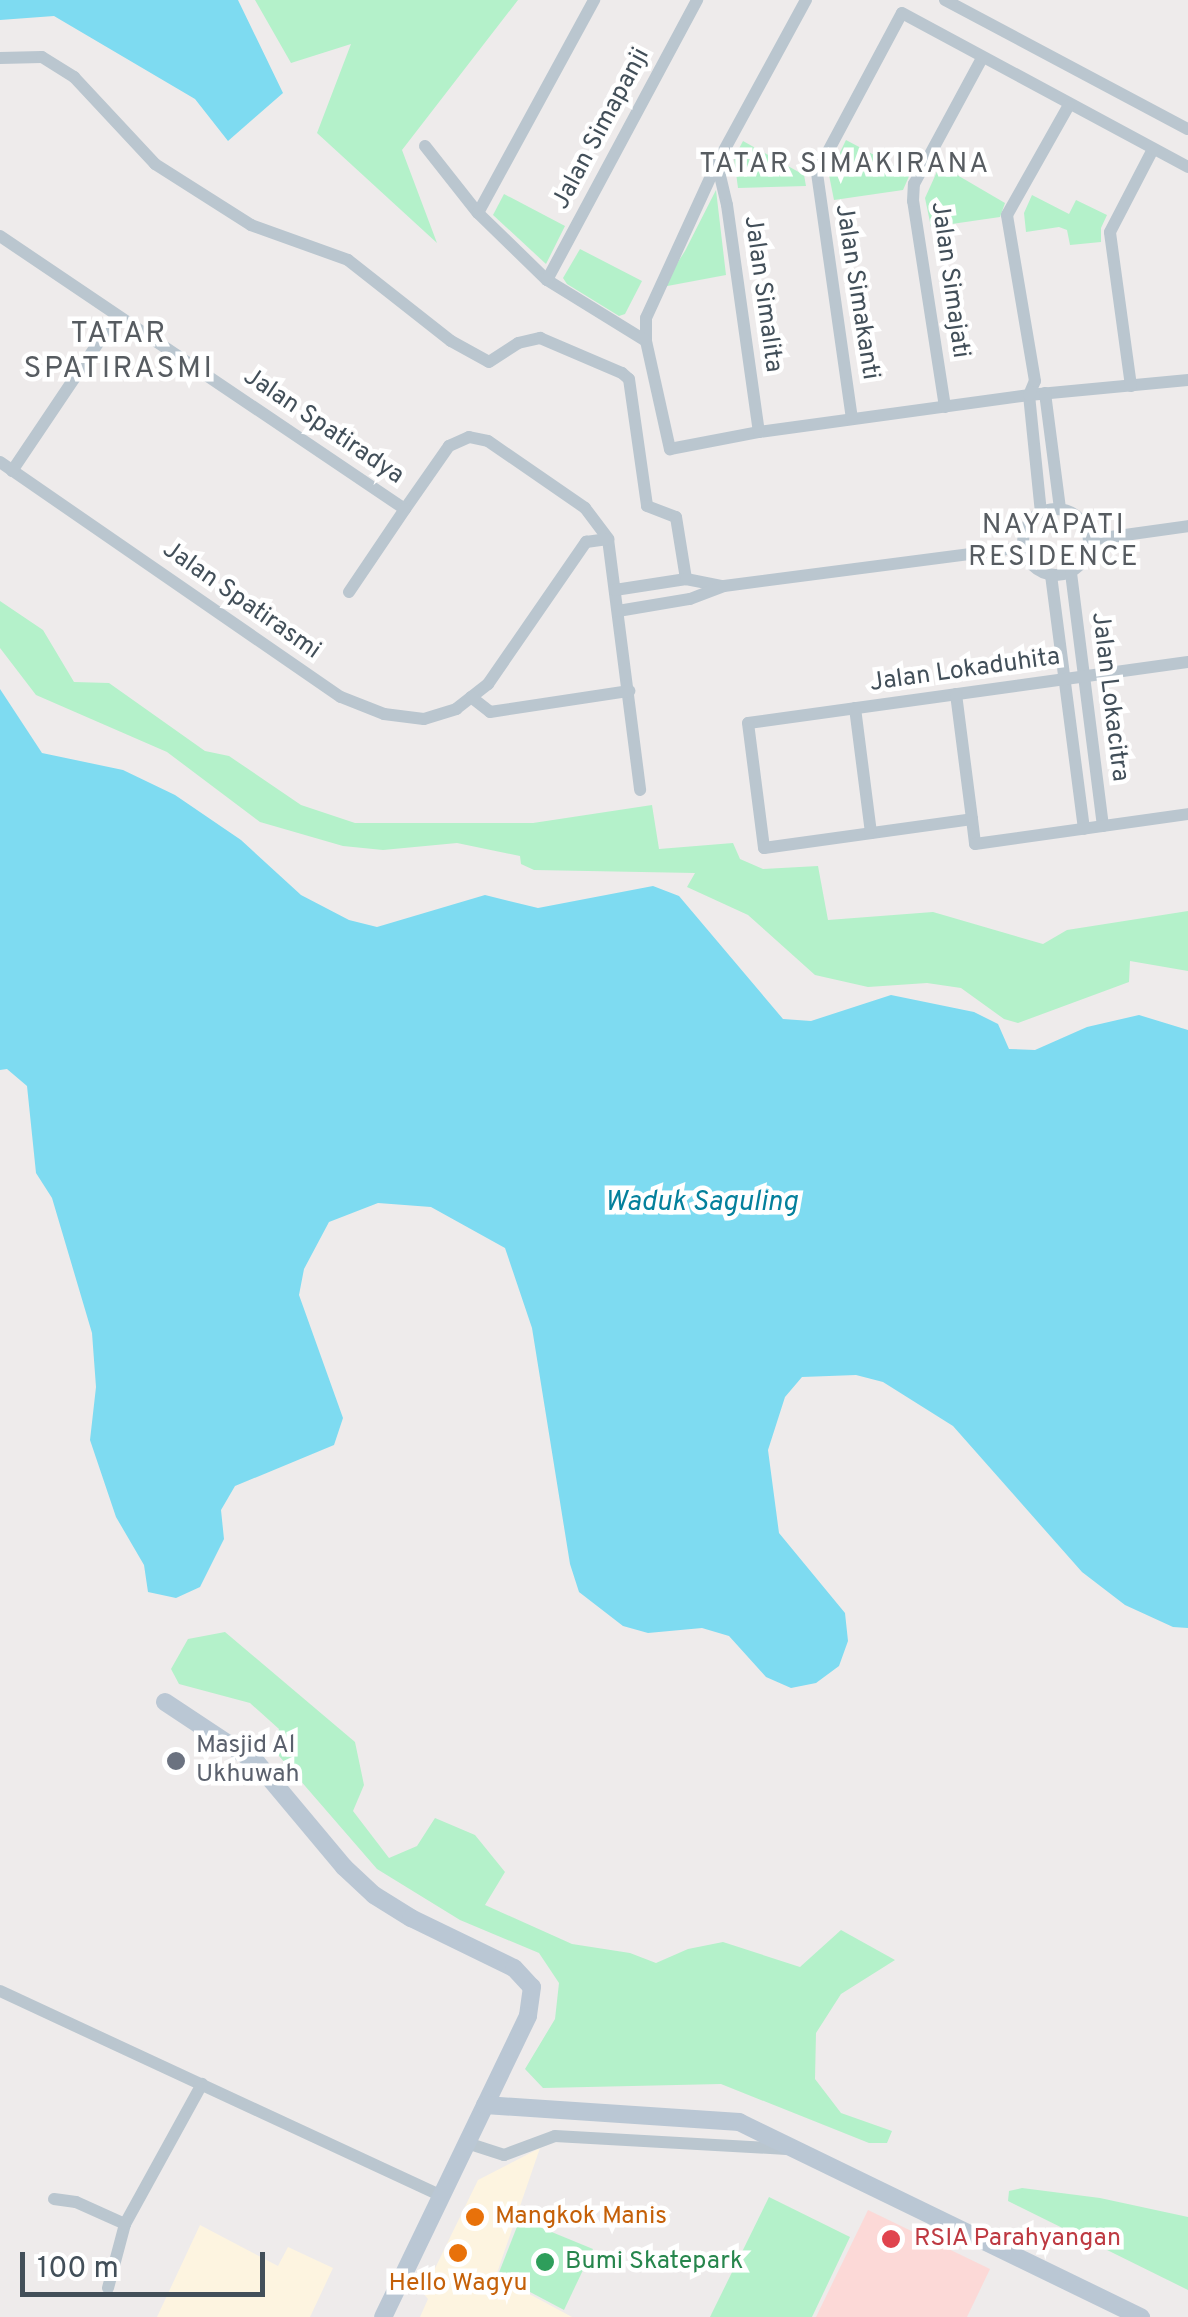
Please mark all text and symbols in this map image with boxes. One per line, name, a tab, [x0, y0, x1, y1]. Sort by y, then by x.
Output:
street label: Jalan Simapanji	[547, 43, 657, 215]
district label: TATAR SIMAKIRANA	[699, 148, 991, 182]
street label: Jalan Simajati	[923, 200, 975, 360]
street label: Jalan Simakanti	[827, 202, 885, 382]
street label: Jalan Simalita	[736, 214, 788, 374]
district label: TATAR SPATIRASMI	[24, 317, 214, 388]
street label: Jalan Spatiradya	[237, 362, 409, 492]
district label: NAYAPATI RESIDENCE	[968, 509, 1140, 575]
street label: Jalan Spatirasmi	[156, 535, 326, 667]
street label: Jalan Lokacitra	[1084, 611, 1134, 783]
street label: Jalan Lokaduhita	[868, 643, 1062, 699]
water label: Waduk Saguling	[604, 1186, 798, 1220]
place label: Masjid Al Ukhuwah	[196, 1732, 299, 1791]
marker: Masjid Al Ukhuwah	[165, 1750, 187, 1772]
place label: Mangkok Manis	[495, 2202, 667, 2232]
marker: Mangkok Manis	[464, 2206, 486, 2228]
place label: RSIA Parahyangan	[914, 2224, 1122, 2254]
marker: RSIA Parahyangan	[878, 2226, 904, 2252]
scale bar	[25, 2232, 270, 2294]
marker: Hello Wagyu	[447, 2242, 469, 2264]
place label: Bumi Skatepark	[565, 2247, 743, 2277]
text: 100 m	[37, 2251, 119, 2288]
marker: Bumi Skatepark	[534, 2251, 556, 2273]
place label: Hello Wagyu	[388, 2269, 528, 2299]

